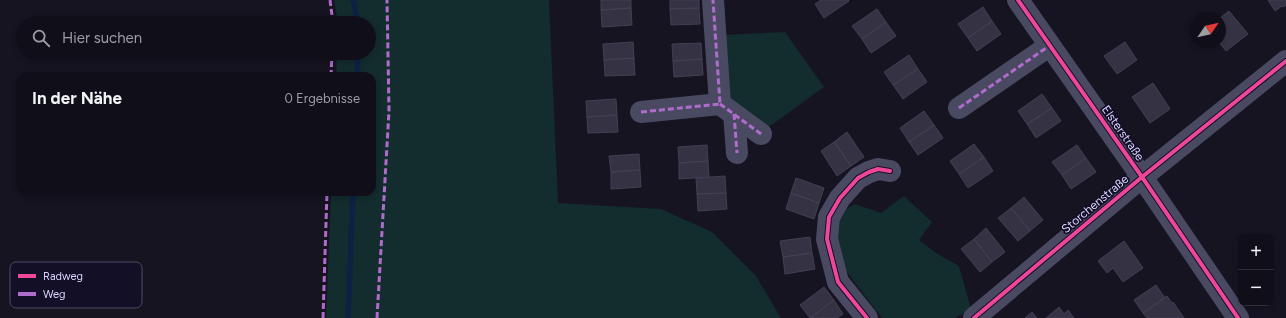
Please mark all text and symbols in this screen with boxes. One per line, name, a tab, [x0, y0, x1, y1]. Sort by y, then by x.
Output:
north arrow	[1190, 12, 1226, 48]
search box	[16, 16, 376, 60]
icon: search	[30, 27, 52, 49]
text: Hier suchen	[62, 29, 142, 47]
text: In der Nähe	[32, 88, 122, 108]
text: 0 Ergebnisse	[285, 91, 360, 106]
street label: Elsterstraße	[1099, 103, 1147, 164]
street label: Storchenstraße	[1059, 172, 1132, 236]
map controls	[1238, 234, 1274, 306]
button: +	[1238, 234, 1274, 270]
legend	[10, 262, 142, 308]
text: Radweg	[43, 270, 83, 283]
button: −	[1238, 270, 1274, 306]
text: Weg	[43, 288, 66, 301]

